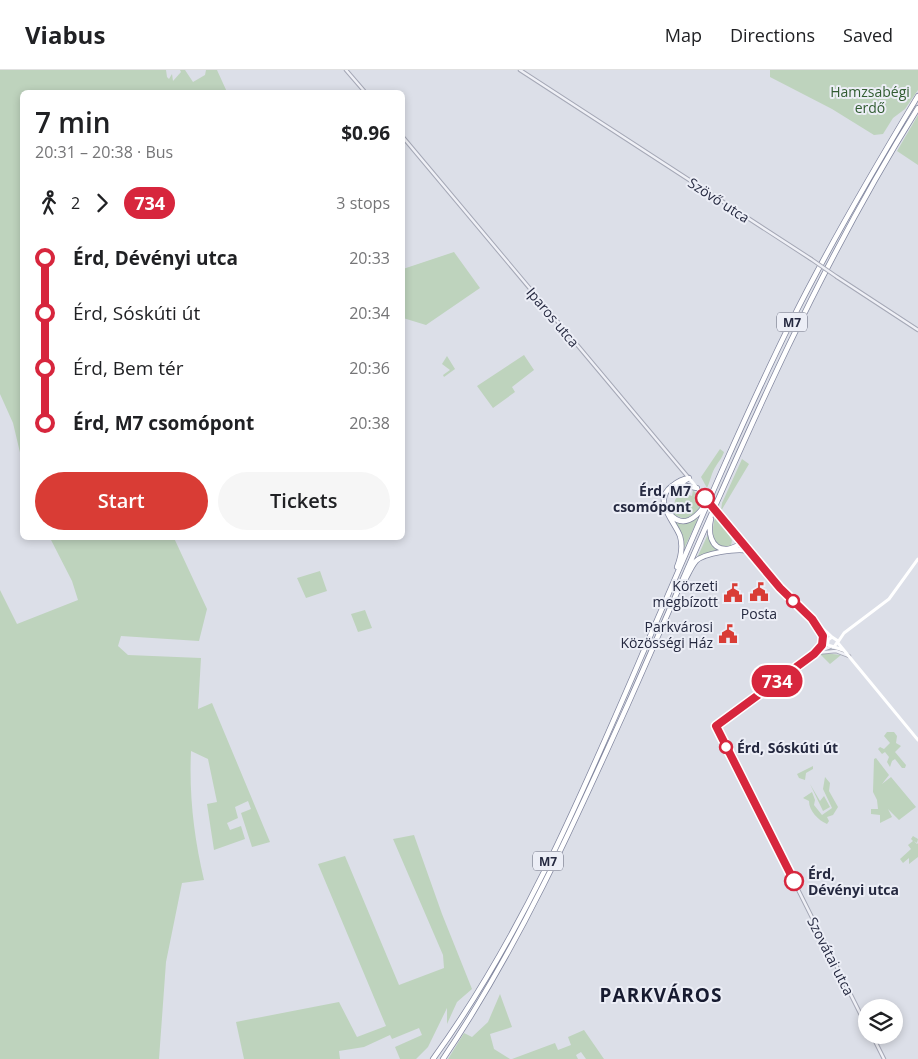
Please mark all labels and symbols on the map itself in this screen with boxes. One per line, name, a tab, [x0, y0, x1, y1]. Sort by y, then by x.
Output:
park label: Hamzsabégi erdő	[830, 82, 910, 117]
street label: Szövő utca	[685, 173, 753, 227]
street label: Iparos utca	[522, 283, 584, 351]
road number: M7	[777, 312, 807, 332]
place label: Érd, M7 csomópont	[613, 481, 691, 516]
marker: Érd, M7 csomópont	[695, 488, 715, 508]
place label: Körzeti megbízott	[653, 576, 718, 611]
public building icon: Posta	[748, 581, 770, 603]
public building icon: Körzeti megbízott	[722, 582, 744, 604]
unlabelled marker	[786, 594, 800, 608]
place label: Posta	[741, 604, 777, 623]
place label: Parkvárosi Közösségi Ház	[620, 617, 713, 652]
public building icon: Parkvárosi Közösségi Ház	[717, 623, 739, 645]
line badge: 734	[748, 665, 806, 697]
place label: Érd, Sóskúti út	[737, 738, 838, 757]
marker: Érd, Sóskúti út	[719, 740, 733, 754]
road number: M7	[533, 851, 563, 870]
place label: Érd, Dévényi utca	[808, 864, 899, 899]
marker: Érd, Dévényi utca	[784, 871, 804, 891]
street label: Szovátai utca	[803, 914, 859, 998]
district label: PARKVÁROS	[600, 982, 722, 1008]

